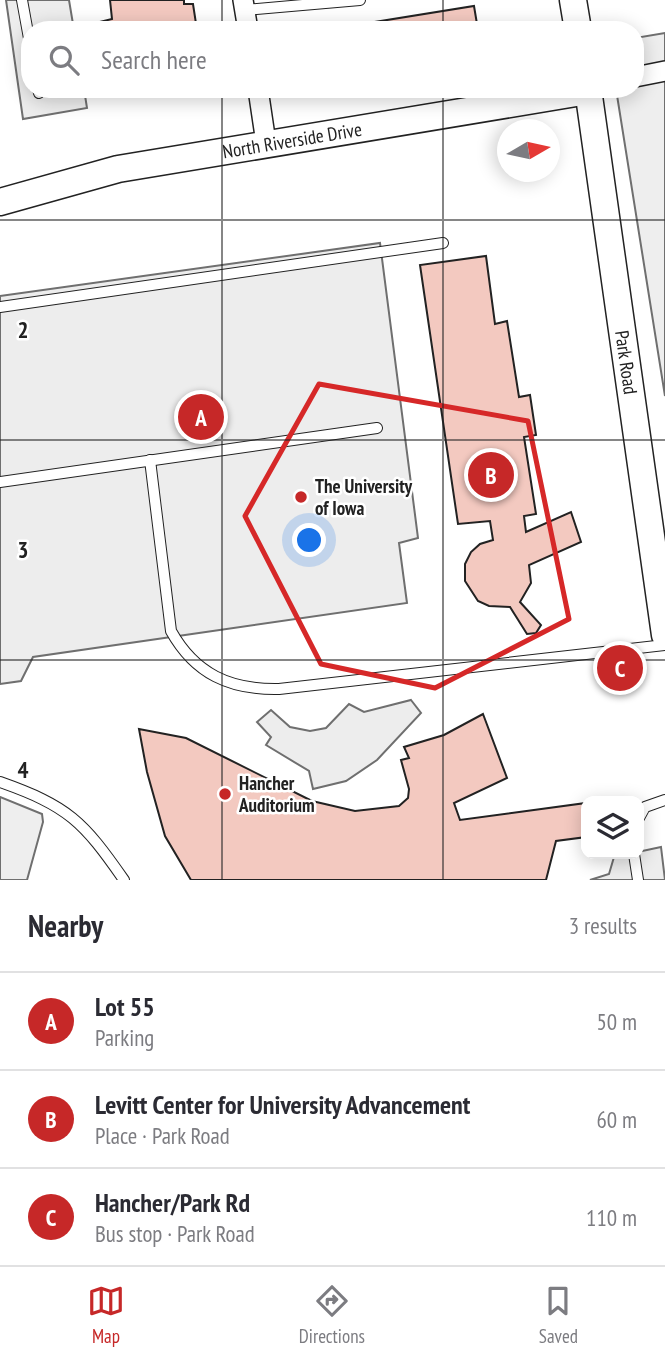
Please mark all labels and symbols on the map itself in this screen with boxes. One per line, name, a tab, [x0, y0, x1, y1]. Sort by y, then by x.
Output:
street label: North Riverside Drive	[221, 117, 364, 163]
north arrow	[497, 119, 560, 182]
text: 2	[18, 315, 29, 344]
street label: Park Road	[610, 329, 643, 396]
pin: A	[178, 391, 224, 443]
pin: B	[468, 449, 514, 501]
place label: The University of Iowa	[315, 474, 412, 520]
marker: The University of Iowa	[293, 489, 309, 505]
your location	[292, 523, 326, 557]
text: 3	[18, 535, 29, 564]
pin: C	[597, 642, 643, 694]
text: 4	[18, 755, 29, 784]
place label: Hancher Auditorium	[238, 771, 315, 817]
marker: Hancher Auditorium	[217, 786, 233, 802]

